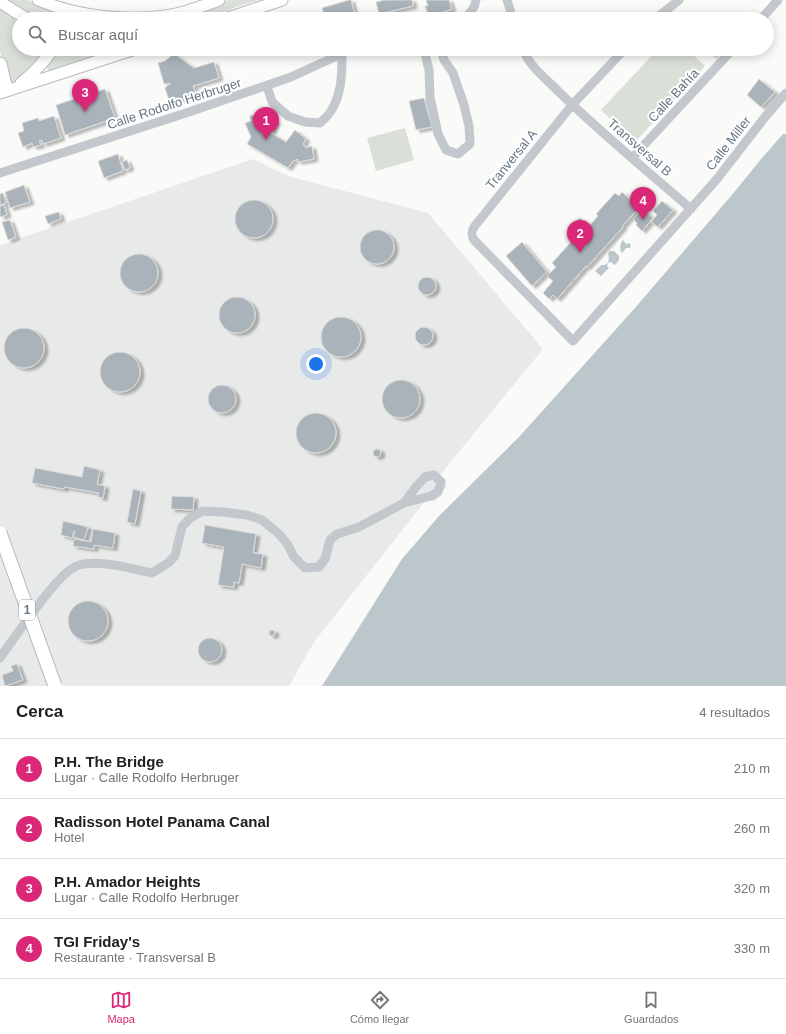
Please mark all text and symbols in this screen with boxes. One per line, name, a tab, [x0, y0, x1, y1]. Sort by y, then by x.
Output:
search box	[12, 12, 774, 56]
icon: search	[26, 23, 48, 45]
text: Buscar aquí	[58, 26, 138, 43]
street label: Calle Bahía	[645, 65, 702, 125]
street label: Calle Rodolfo Herbruger	[105, 74, 244, 132]
pin: 3	[72, 79, 98, 112]
pin: 1	[253, 107, 279, 140]
street label: Calle Miller	[703, 113, 755, 173]
street label: Transversal B	[605, 116, 675, 179]
street label: Tranversal A	[483, 126, 540, 192]
pin: 4	[630, 187, 656, 220]
pin: 2	[567, 220, 593, 253]
your location	[306, 354, 326, 374]
road number: 1	[19, 600, 35, 620]
text: Cerca	[16, 702, 63, 721]
text: 4 resultados	[699, 705, 770, 720]
text: P.H. The Bridge	[54, 753, 164, 770]
text: 1	[25, 761, 33, 776]
text: 210 m	[734, 761, 770, 776]
text: Lugar · Calle Rodolfo Herbruger	[54, 770, 239, 785]
text: Radisson Hotel Panama Canal	[54, 813, 270, 830]
text: 2	[25, 821, 33, 836]
text: 260 m	[734, 821, 770, 836]
text: Hotel	[54, 830, 84, 845]
text: P.H. Amador Heights	[54, 873, 201, 890]
text: 3	[25, 881, 33, 896]
text: 320 m	[734, 881, 770, 896]
text: Lugar · Calle Rodolfo Herbruger	[54, 890, 239, 905]
text: TGI Friday's	[54, 933, 140, 950]
text: 4	[25, 941, 33, 956]
text: 330 m	[734, 941, 770, 956]
text: Restaurante · Transversal B	[54, 950, 216, 965]
tab: Mapa	[107, 989, 135, 1025]
tab: Cómo llegar	[350, 989, 409, 1025]
tab: Guardados	[624, 989, 679, 1025]

